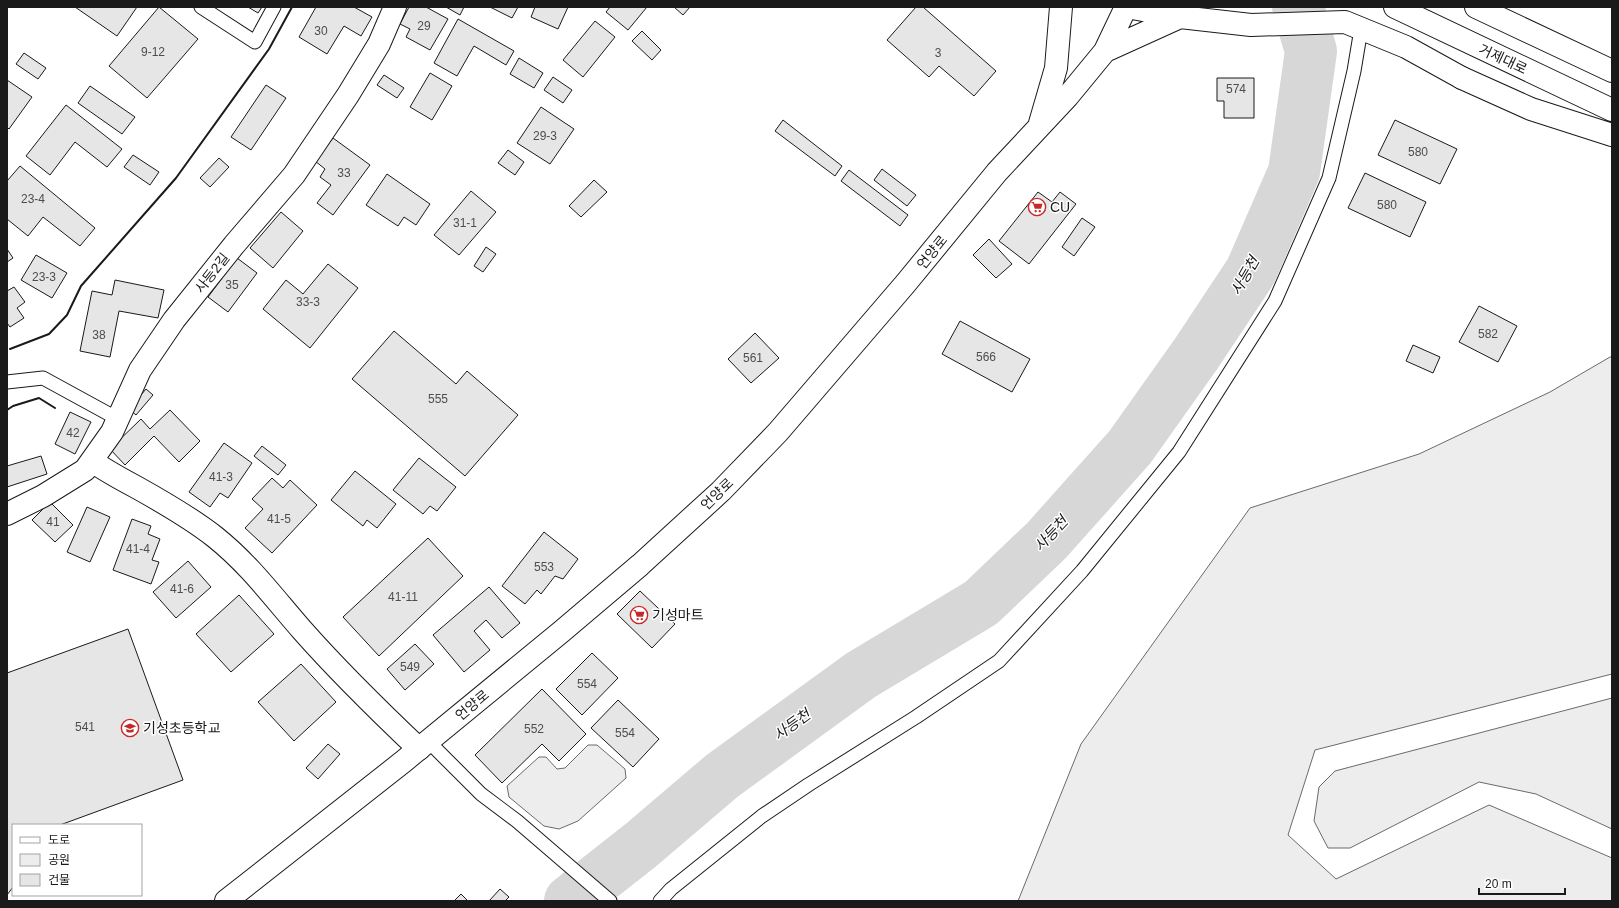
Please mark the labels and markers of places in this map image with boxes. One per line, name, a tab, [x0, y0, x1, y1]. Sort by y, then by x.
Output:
supermarket icon: CU	[1027, 197, 1047, 217]
place label: CU	[1050, 199, 1070, 215]
supermarket icon: 기성마트	[629, 605, 649, 625]
place label: 기성마트	[652, 607, 704, 623]
school or university icon: 기성초등학교	[120, 718, 140, 738]
place label: 기성초등학교	[143, 720, 220, 736]

